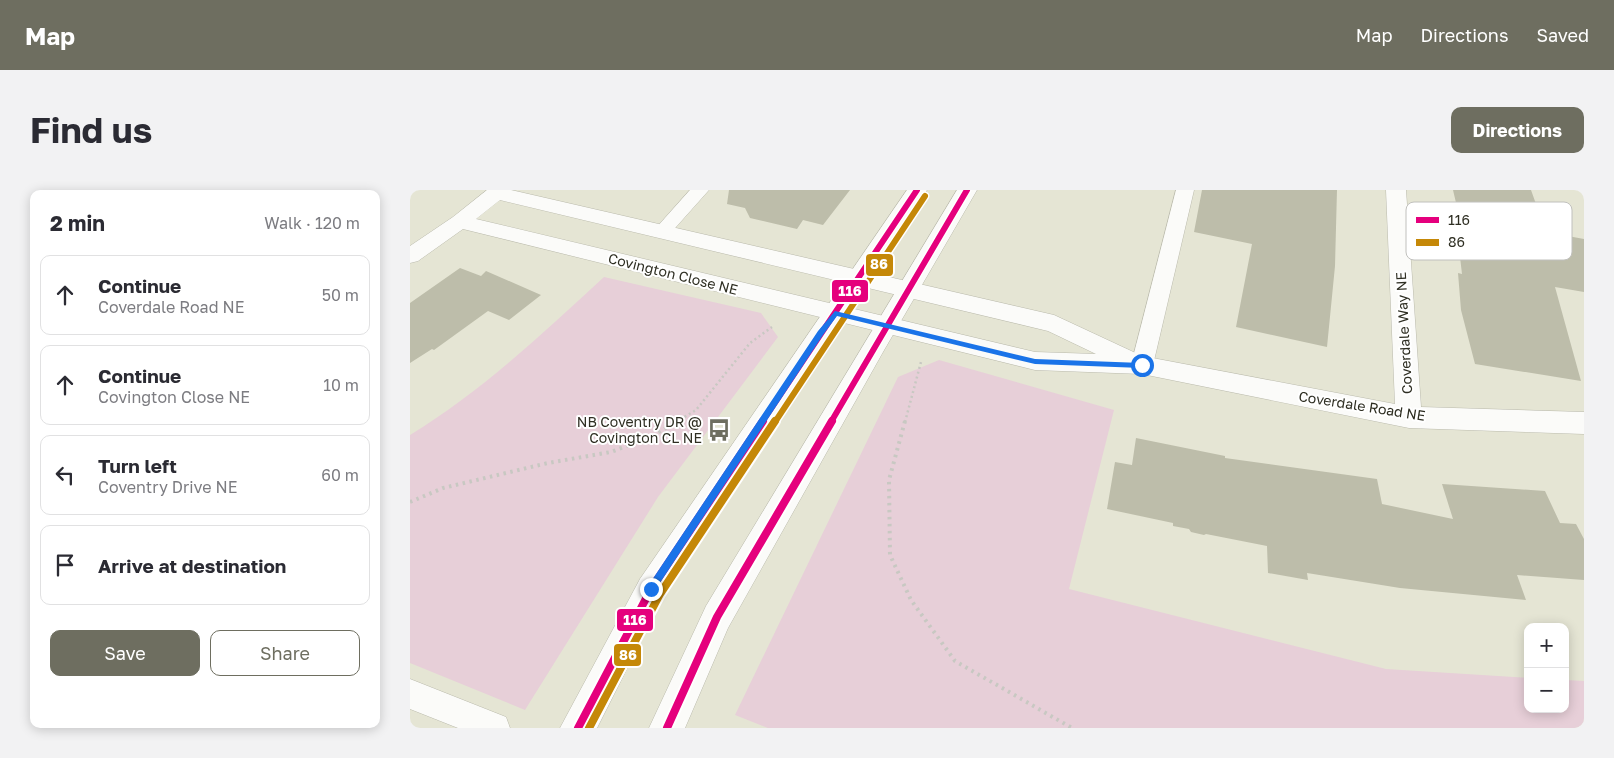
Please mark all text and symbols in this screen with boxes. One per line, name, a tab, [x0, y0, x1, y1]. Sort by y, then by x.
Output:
text: Map	[25, 21, 75, 50]
text: Map	[1356, 24, 1392, 46]
text: Directions	[1420, 24, 1508, 46]
text: Saved	[1536, 24, 1589, 46]
button: Directions	[1451, 107, 1584, 153]
text: Find us	[30, 109, 152, 151]
legend	[1406, 202, 1572, 260]
text: 2 min	[50, 210, 105, 236]
text: 116	[1448, 211, 1470, 228]
text: Walk · 120 m	[264, 213, 360, 233]
text: 86	[1448, 233, 1465, 250]
street label: Covington Close NE	[607, 249, 740, 298]
line badge: 86	[865, 253, 894, 277]
text: 86	[870, 255, 888, 272]
street label: Coverdale Way NE	[1392, 272, 1415, 394]
text: Continue	[98, 274, 181, 297]
line badge: 116	[831, 279, 869, 303]
icon: ahead	[51, 281, 79, 309]
text: 116	[838, 282, 862, 299]
text: 50 m	[322, 285, 359, 305]
text: Coverdale Road NE	[98, 297, 244, 317]
route start	[1131, 354, 1154, 377]
text: Continue	[98, 364, 181, 387]
icon: ahead	[51, 371, 79, 399]
text: 10 m	[323, 375, 359, 395]
text: Covington Close NE	[98, 387, 250, 407]
street label: Coverdale Road NE	[1297, 387, 1427, 424]
place label: NB Coventry DR @ Covington CL NE	[577, 413, 702, 446]
bus stop icon: NB Coventry DR @ Covington CL NE	[706, 417, 732, 443]
text: Turn left	[98, 454, 177, 477]
icon: left	[51, 461, 79, 489]
text: 60 m	[321, 465, 359, 485]
text: Coventry Drive NE	[98, 477, 237, 497]
icon: arrive	[51, 551, 79, 579]
text: Arrive at destination	[98, 554, 286, 577]
route end	[640, 578, 663, 601]
line badge: 116	[616, 608, 654, 632]
text: 116	[623, 611, 647, 628]
map controls	[1524, 623, 1569, 713]
button: +	[1524, 623, 1569, 668]
button: Save	[50, 630, 200, 676]
button: Share	[210, 630, 360, 676]
line badge: 86	[613, 643, 642, 667]
text: 86	[619, 646, 637, 663]
button: −	[1524, 668, 1569, 713]

